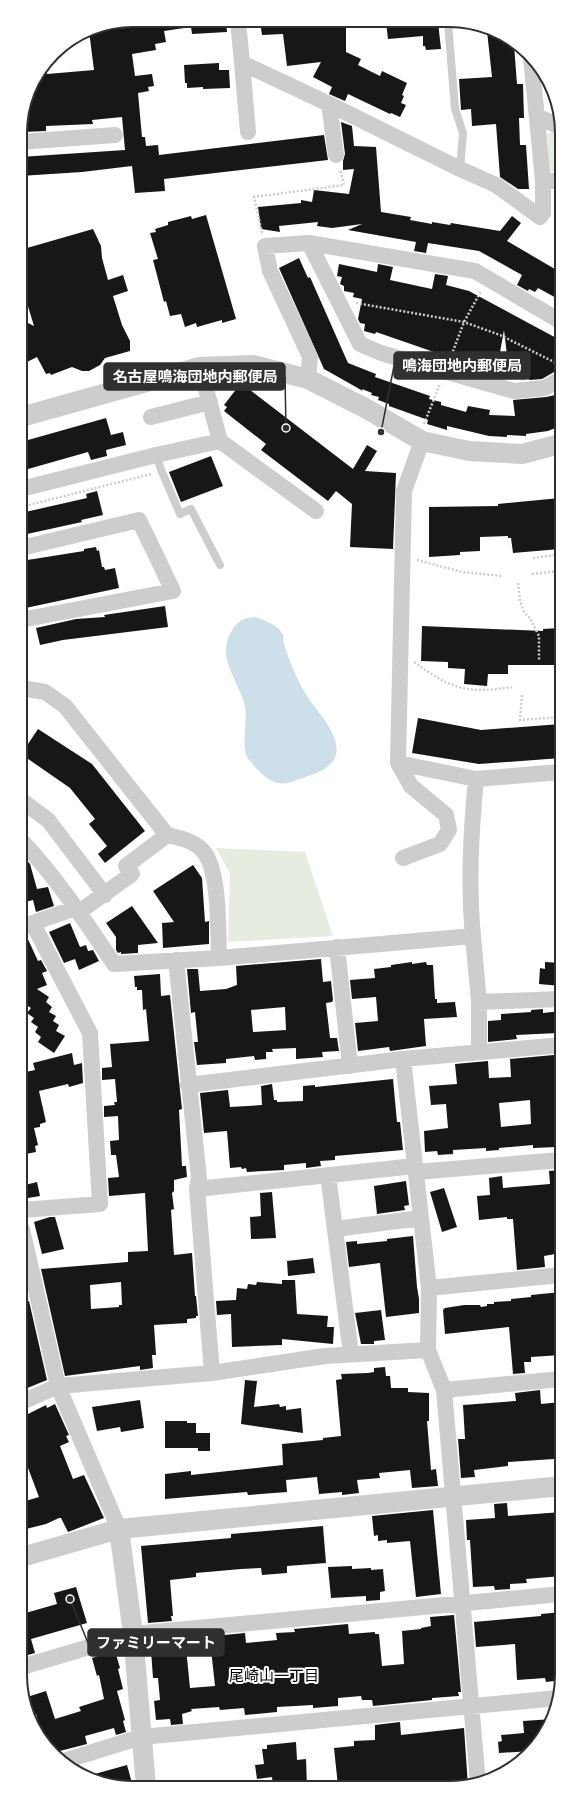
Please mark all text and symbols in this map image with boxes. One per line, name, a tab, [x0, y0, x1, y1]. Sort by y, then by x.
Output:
callout: 鳴海団地内郵便局	[394, 352, 530, 379]
text: 鳴海団地内郵便局	[402, 358, 522, 374]
callout: 名古屋鳴海団地内郵便局	[104, 363, 285, 390]
text: 名古屋鳴海団地内郵便局	[112, 369, 278, 385]
callout: ファミリーマート	[88, 1629, 224, 1656]
text: ファミリーマート	[96, 1636, 216, 1651]
district label: 尾崎山一丁目	[229, 1668, 319, 1684]

